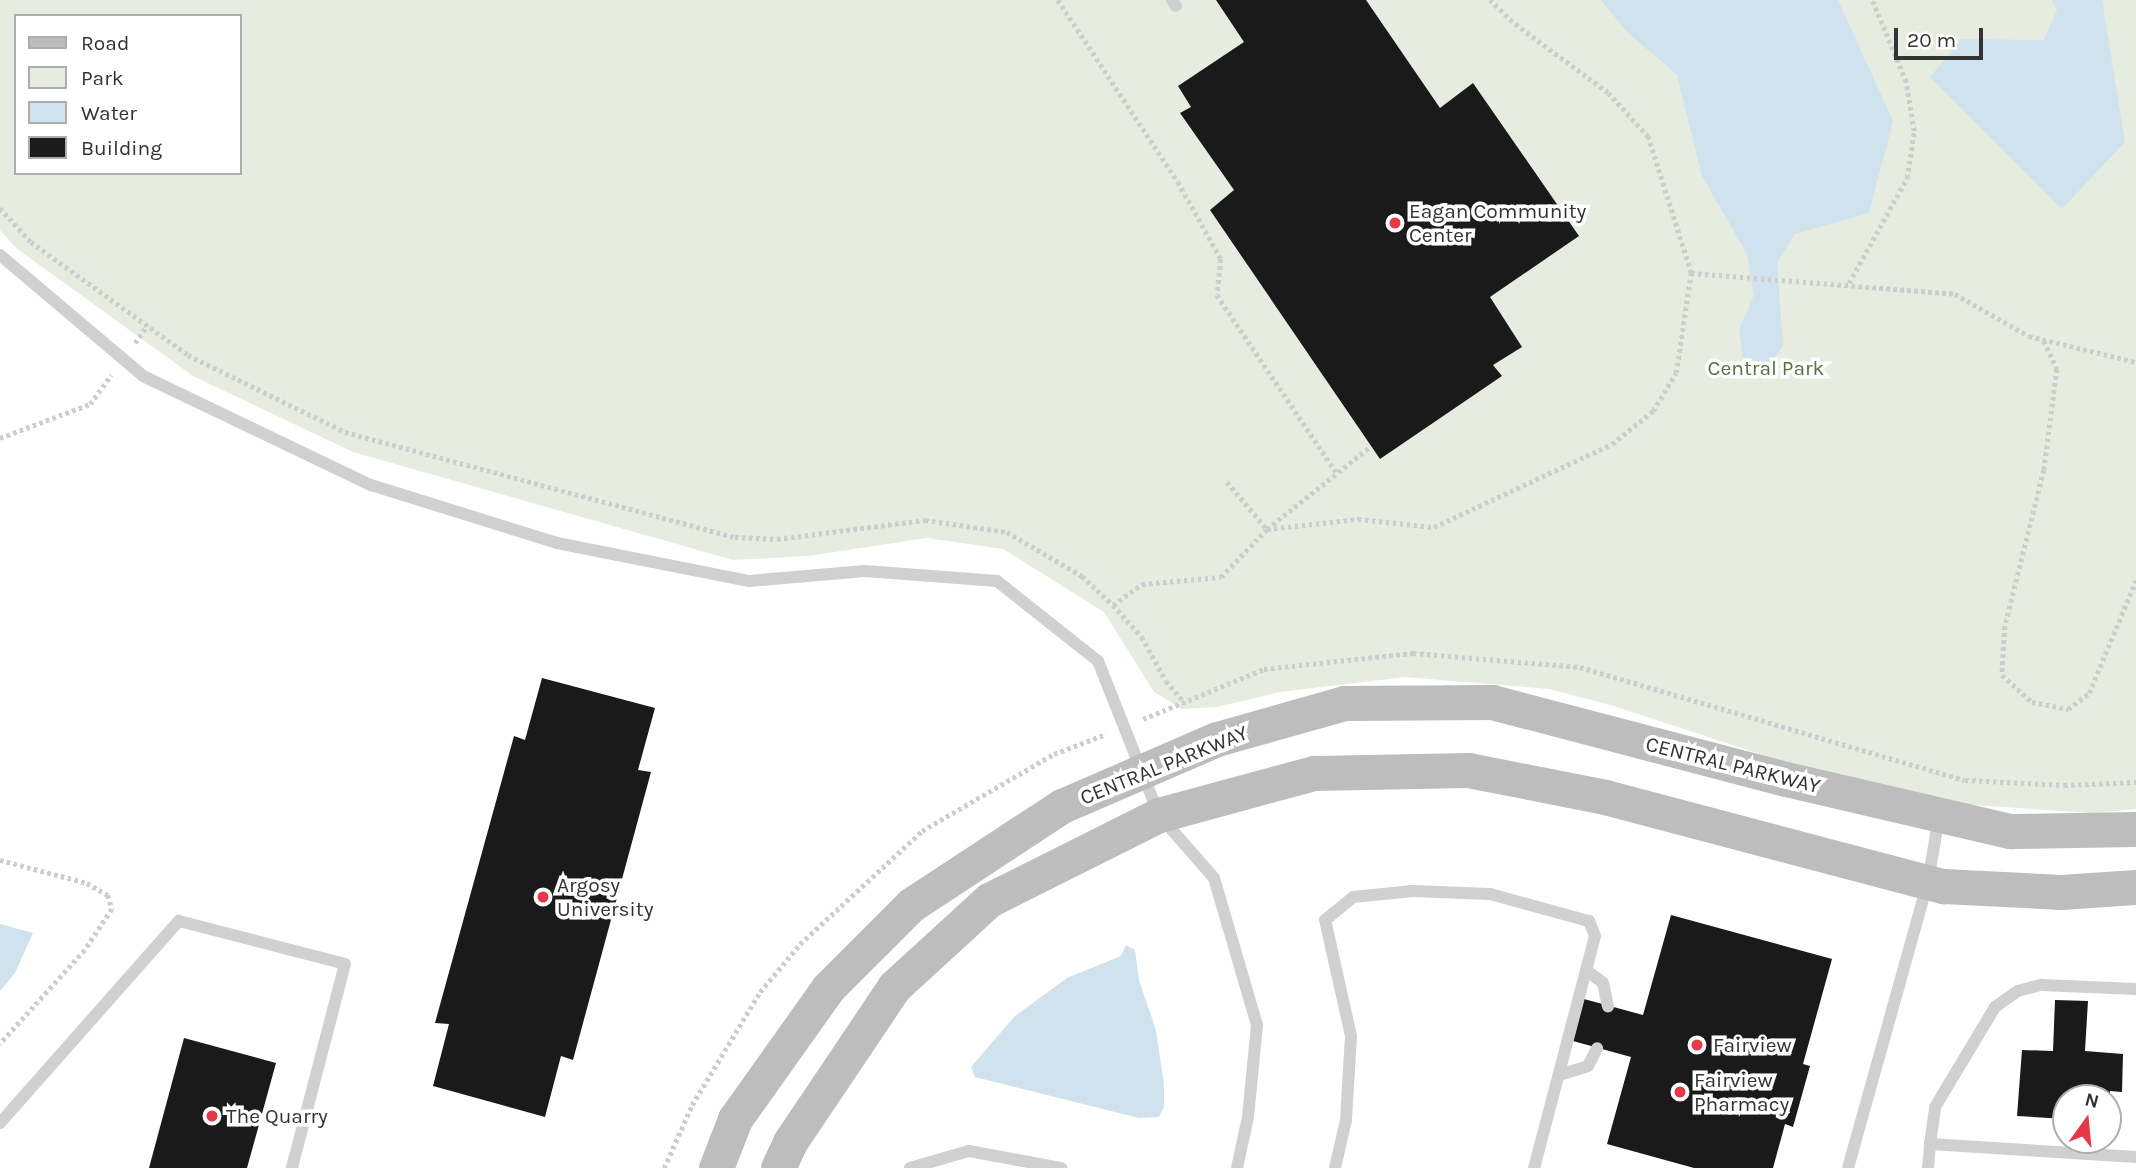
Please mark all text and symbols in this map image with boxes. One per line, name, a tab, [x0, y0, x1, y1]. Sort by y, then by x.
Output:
legend	[14, 14, 242, 175]
scale bar	[1898, 14, 1987, 58]
text: 20 m	[1907, 28, 1956, 52]
text: Road	[81, 31, 129, 55]
text: Park	[81, 66, 124, 90]
text: Water	[81, 101, 137, 125]
text: Building	[81, 136, 162, 160]
place label: Eagan Community Center	[1409, 198, 1586, 248]
marker: Eagan Community Center	[1387, 215, 1403, 231]
park label: Central Park	[1708, 355, 1824, 381]
street label: CENTRAL PARKWAY	[1076, 720, 1252, 810]
street label: CENTRAL PARKWAY	[1643, 731, 1823, 799]
place label: Argosy University	[557, 872, 654, 922]
marker: Argosy University	[535, 889, 551, 905]
place label: Fairview	[1713, 1032, 1792, 1058]
marker: Fairview	[1687, 1035, 1707, 1055]
place label: Fairview Pharmacy	[1694, 1067, 1789, 1117]
marker: Fairview Pharmacy	[1672, 1084, 1688, 1100]
north arrow	[2052, 1084, 2122, 1154]
text: N	[2082, 1088, 2101, 1113]
place label: The Quarry	[226, 1103, 328, 1129]
marker: The Quarry	[204, 1108, 220, 1124]

